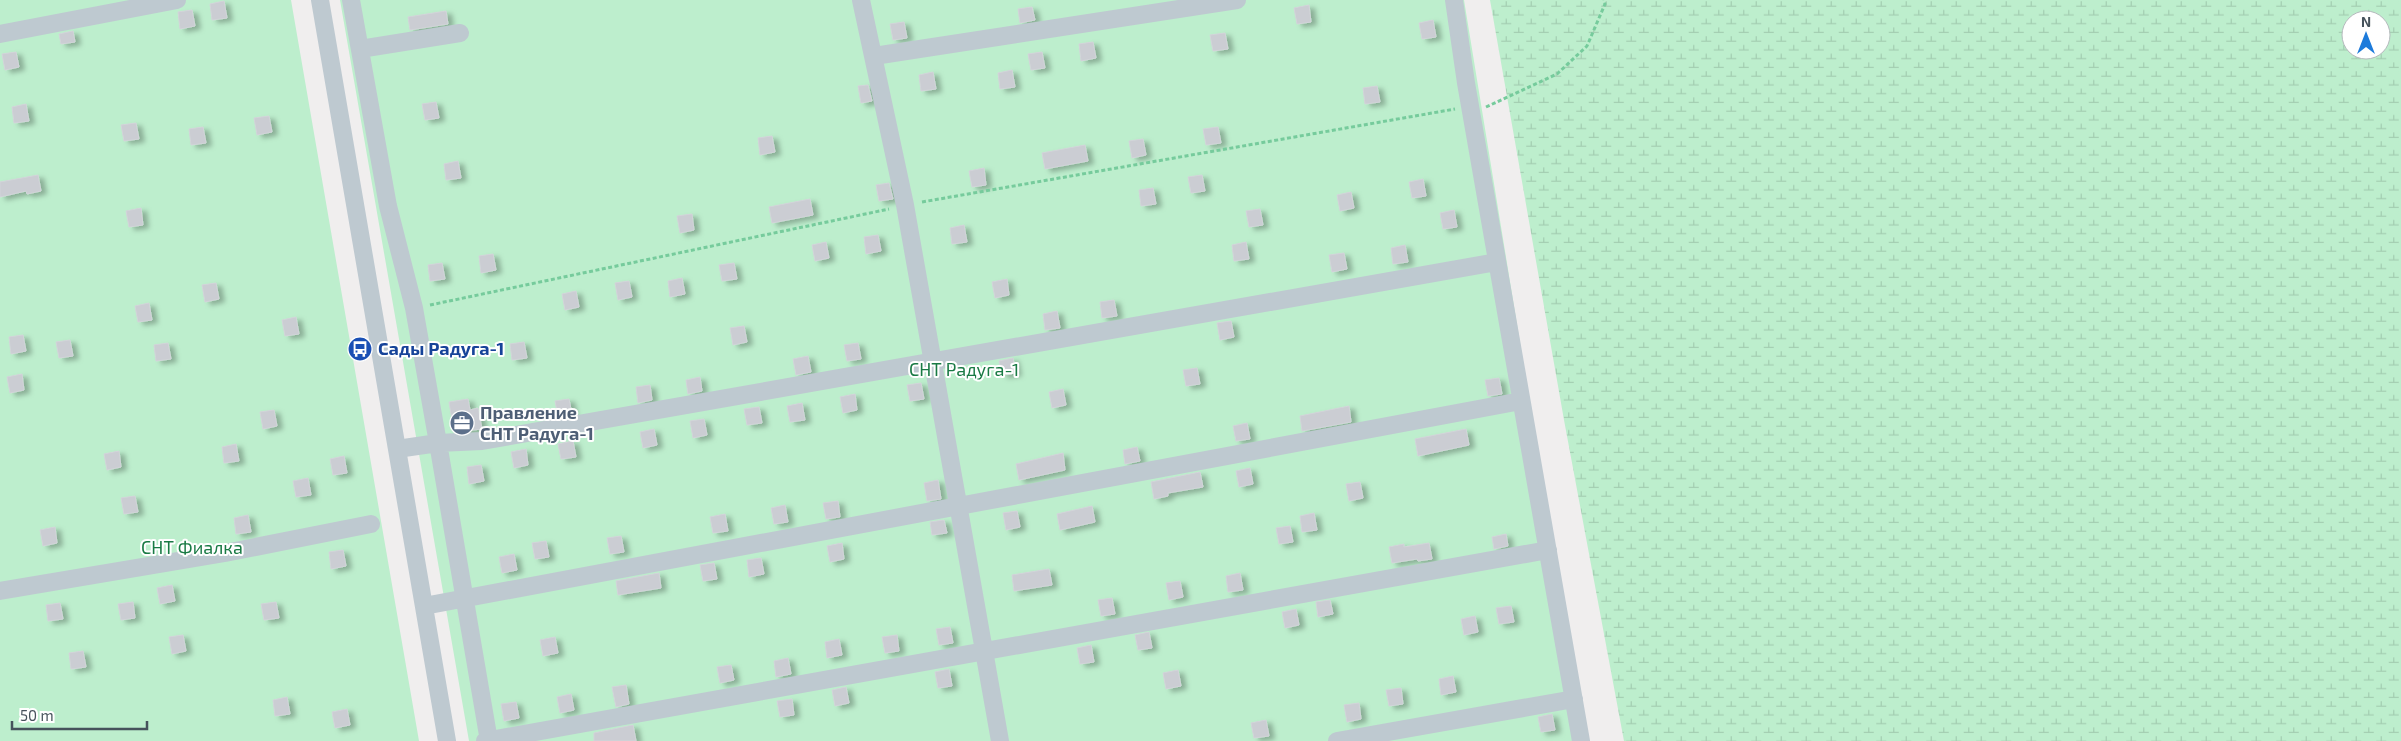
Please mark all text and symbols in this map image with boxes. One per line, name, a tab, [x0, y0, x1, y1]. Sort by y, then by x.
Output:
north arrow	[2341, 10, 2391, 60]
text: N	[2361, 13, 2371, 30]
bus stop icon: Сады Радуга-1	[347, 336, 373, 362]
place label: Сады Радуга-1	[378, 337, 504, 359]
park label: СНТ Радуга-1	[909, 358, 1019, 380]
place label: Правление СНТ Радуга-1	[480, 401, 594, 444]
office icon: Правление СНТ Радуга-1	[449, 410, 475, 436]
park label: СНТ Фиалка	[141, 536, 243, 558]
scale bar	[12, 698, 148, 730]
text: 50 m	[20, 706, 54, 724]

